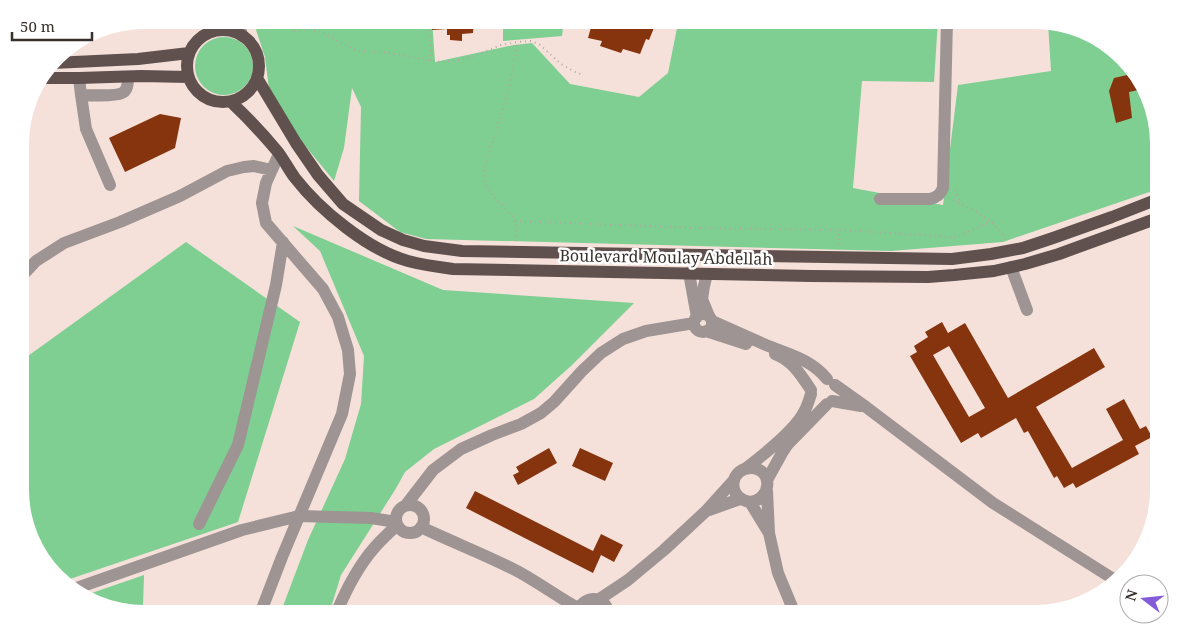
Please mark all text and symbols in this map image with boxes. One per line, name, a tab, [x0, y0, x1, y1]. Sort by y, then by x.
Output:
scale bar	[12, 10, 92, 42]
text: 50 m	[20, 16, 55, 36]
street label: Boulevard Moulay Abdellah	[559, 244, 773, 270]
north arrow	[1119, 574, 1169, 624]
text: N	[1120, 587, 1142, 603]

